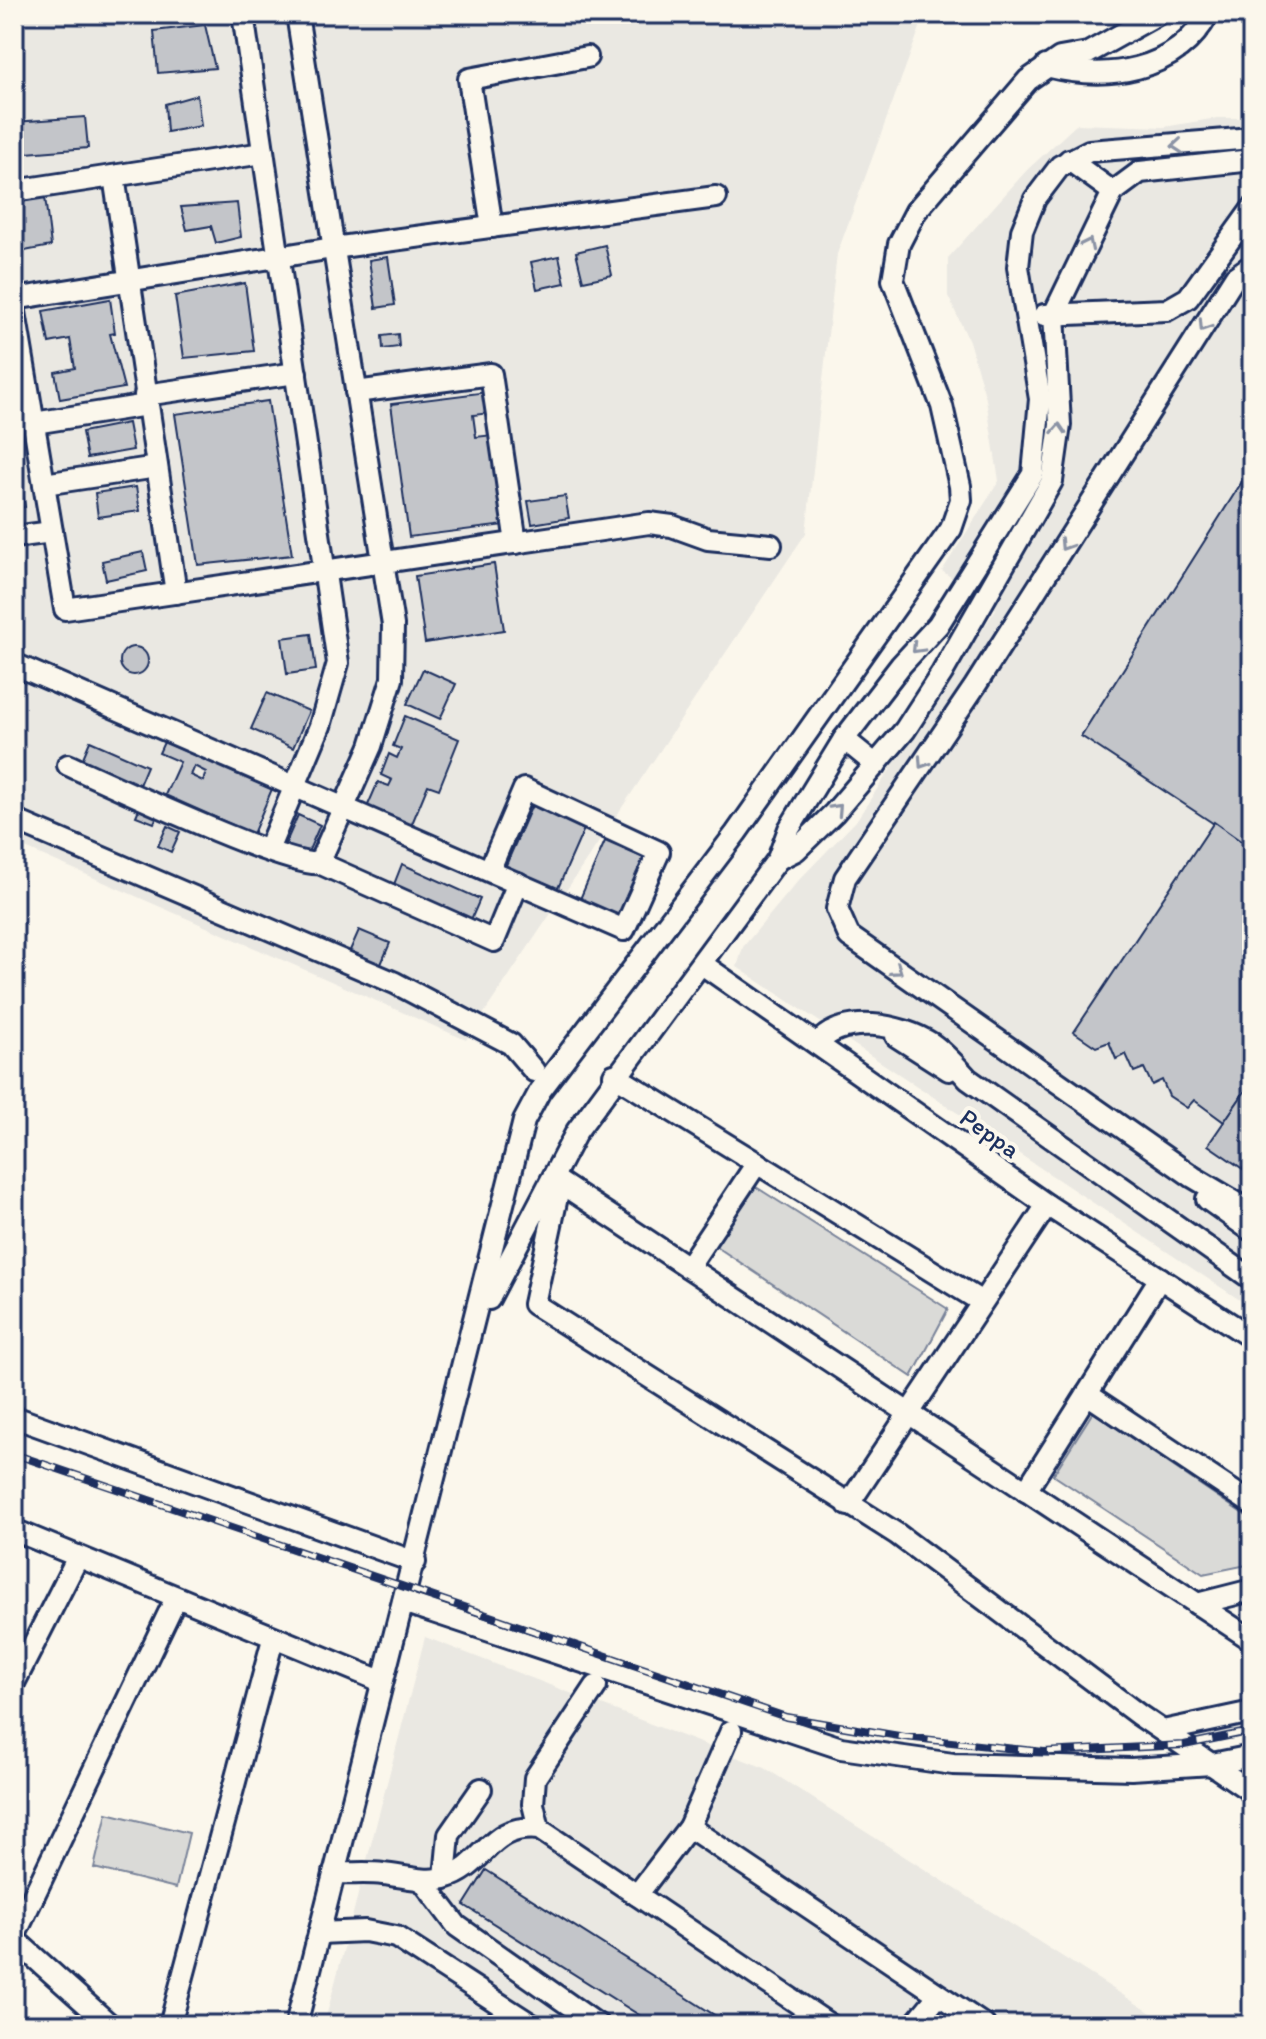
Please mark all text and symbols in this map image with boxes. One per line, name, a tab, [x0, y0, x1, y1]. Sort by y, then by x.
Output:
one-way arrow	[1170, 137, 1183, 154]
one-way arrow	[1078, 237, 1093, 252]
one-way arrow	[1199, 317, 1214, 331]
one-way arrow	[1051, 422, 1068, 435]
one-way arrow	[1059, 536, 1074, 551]
one-way arrow	[912, 639, 926, 653]
one-way arrow	[918, 754, 933, 768]
one-way arrow	[827, 804, 841, 819]
one-way arrow	[888, 960, 902, 975]
street label: Peppa	[954, 1101, 1026, 1165]

